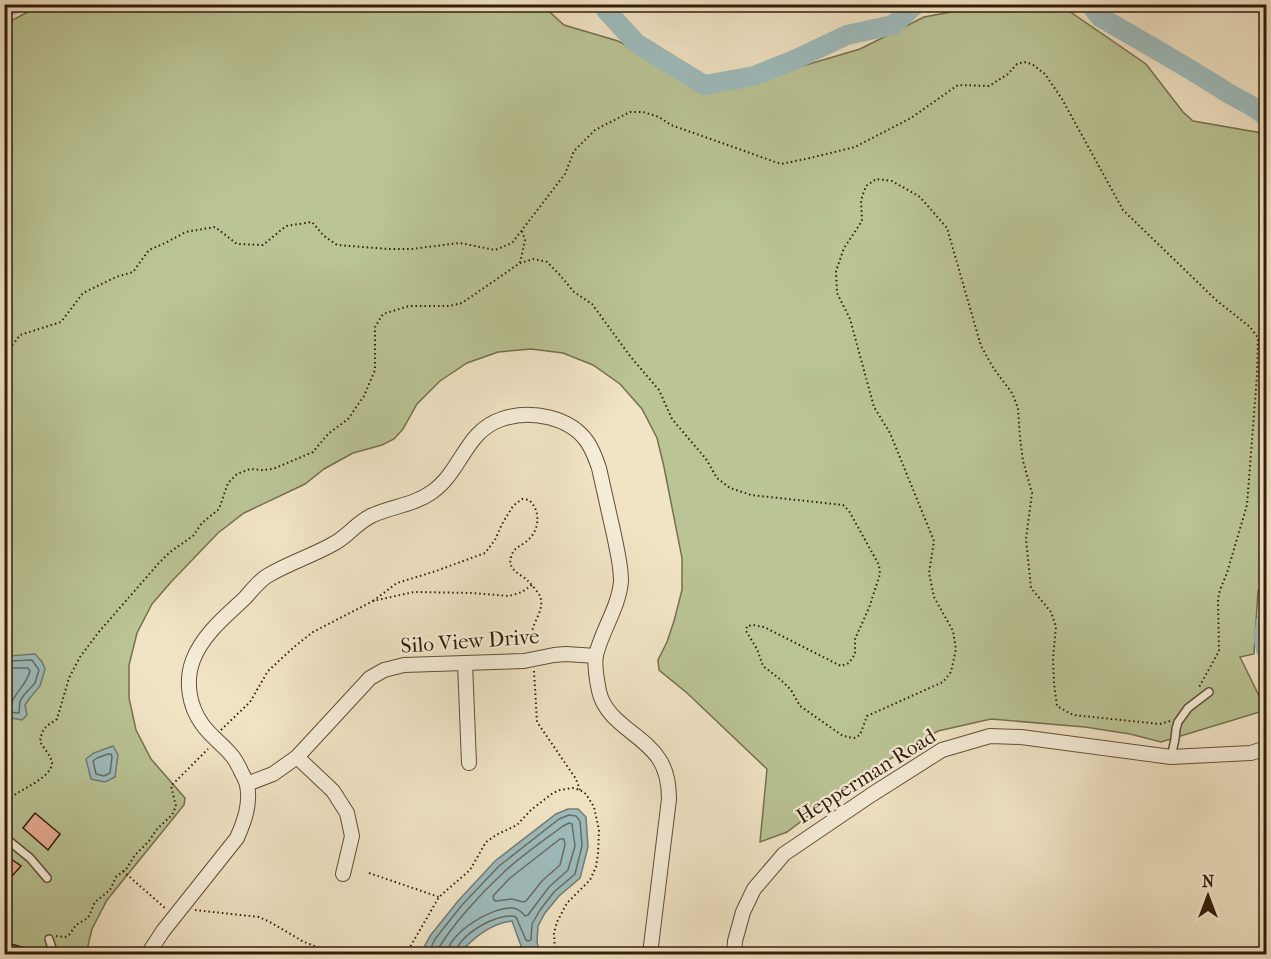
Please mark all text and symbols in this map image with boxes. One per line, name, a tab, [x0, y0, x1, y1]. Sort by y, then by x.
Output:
street label: Silo View Drive	[400, 624, 540, 658]
street label: Hepperman Road	[792, 723, 940, 828]
north arrow	[1178, 866, 1238, 926]
text: N	[1202, 872, 1215, 891]

